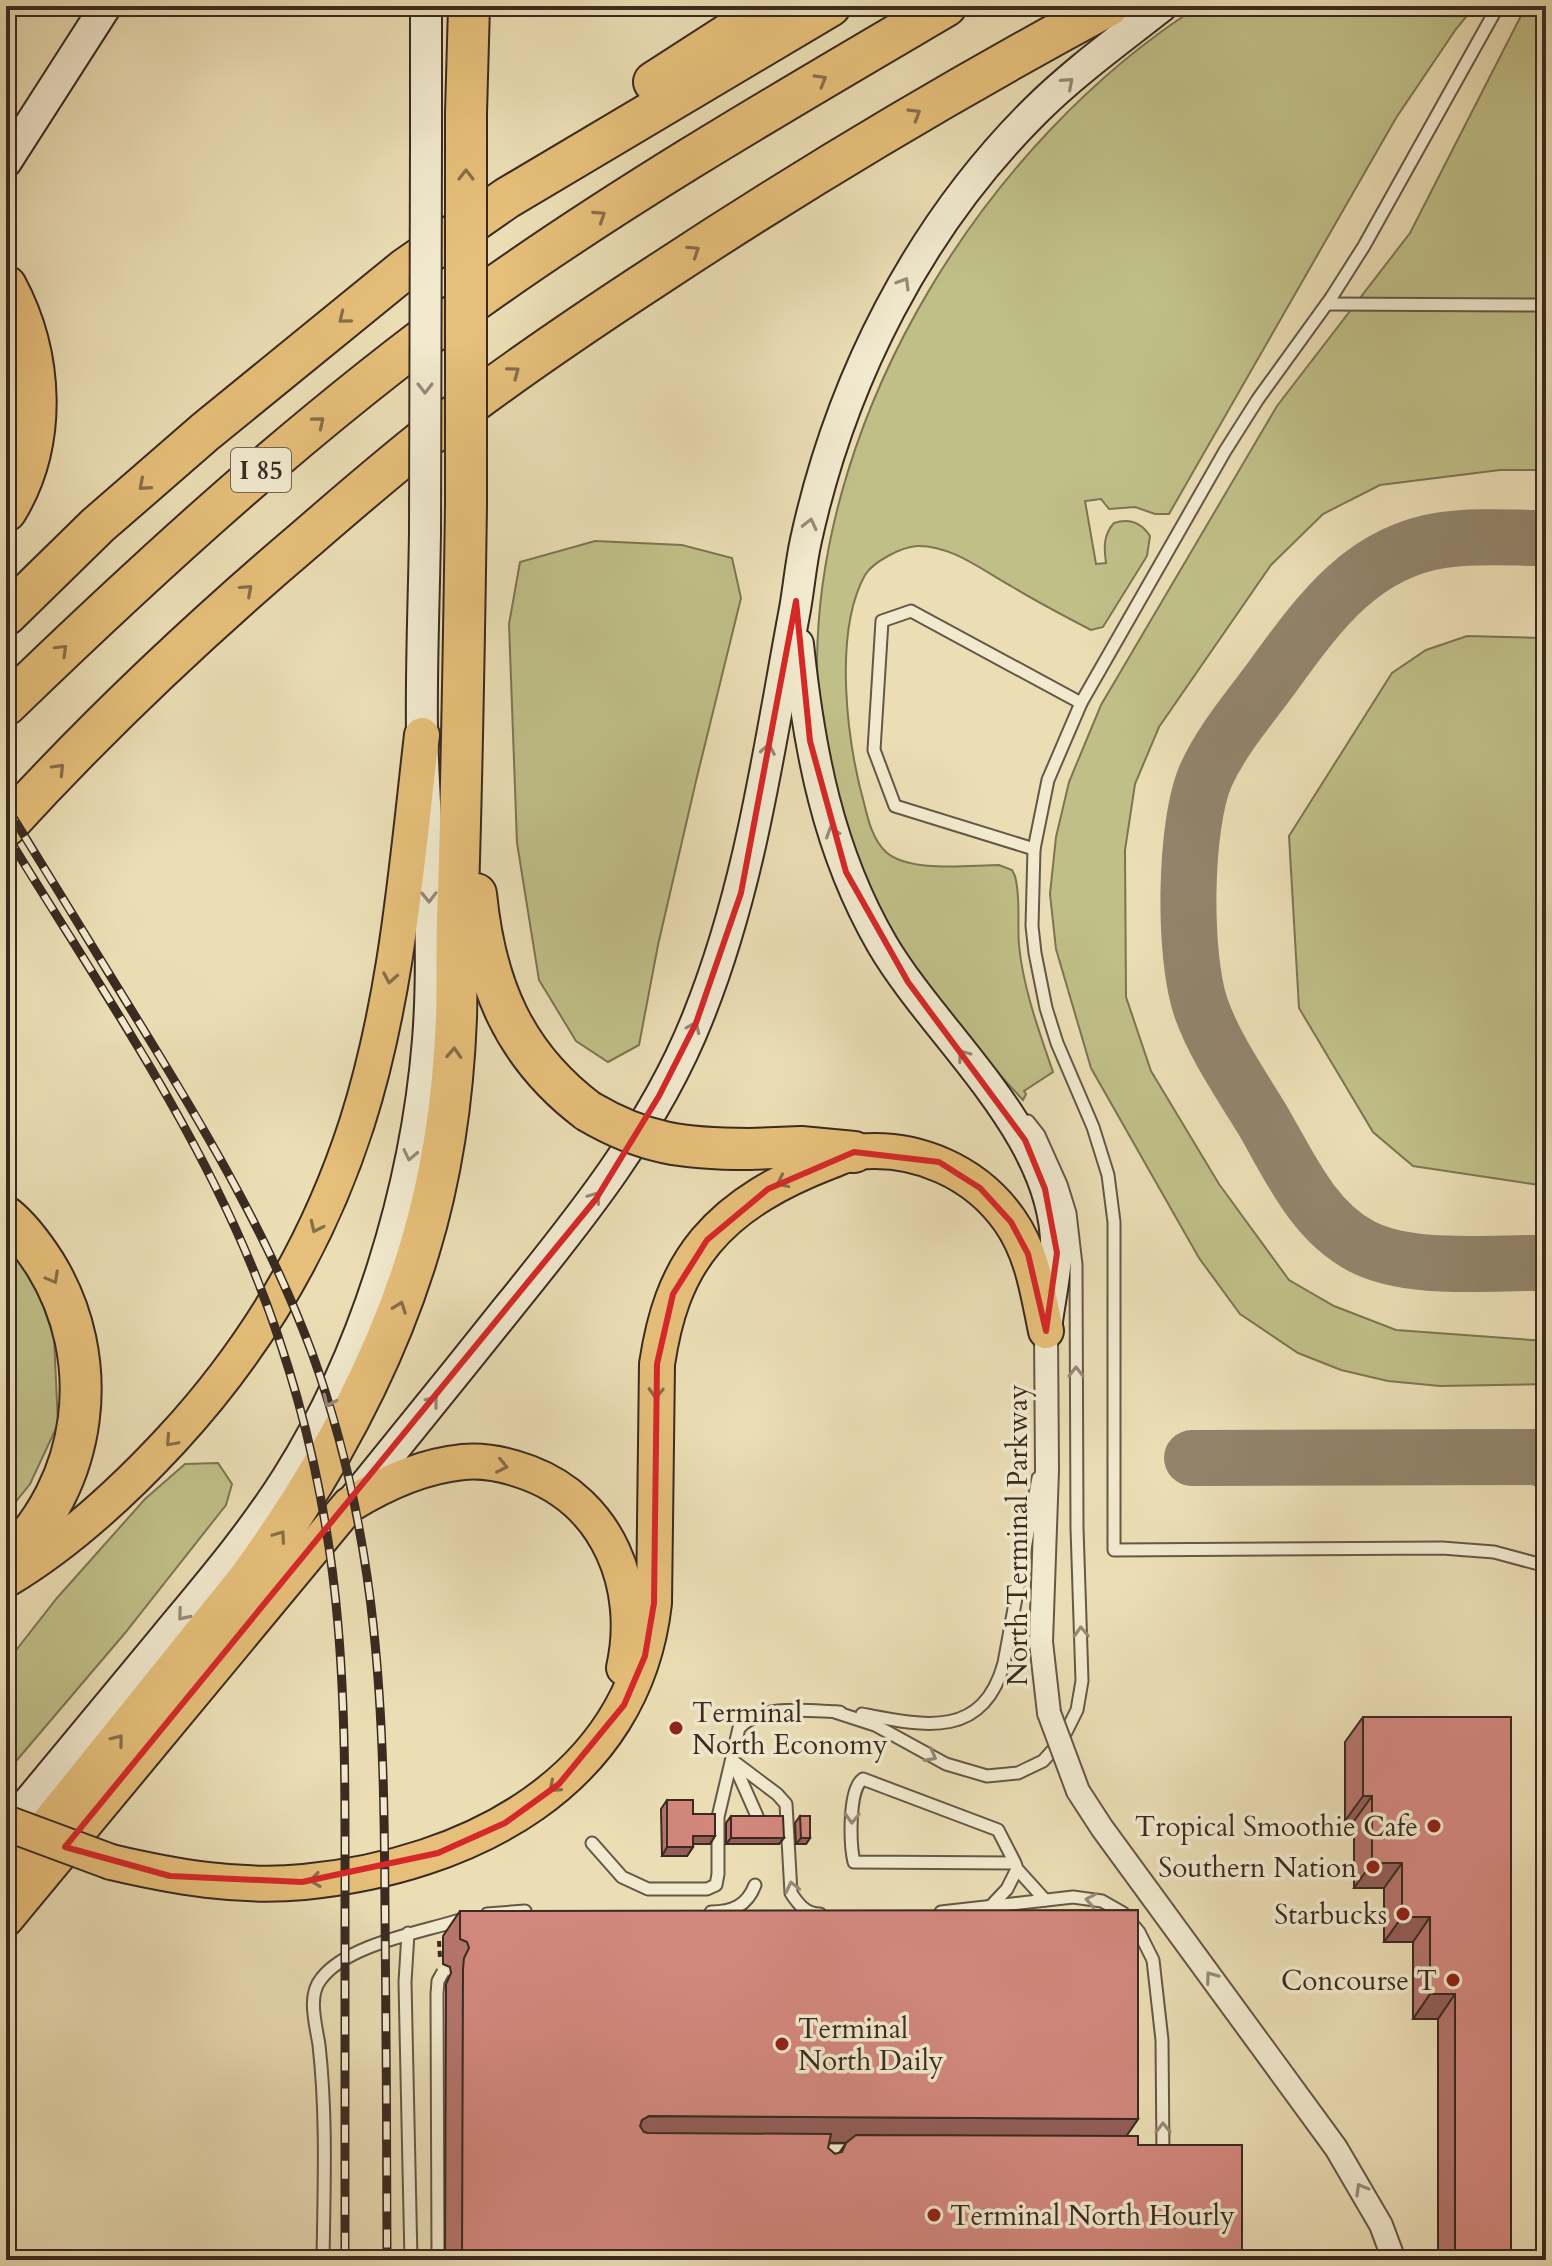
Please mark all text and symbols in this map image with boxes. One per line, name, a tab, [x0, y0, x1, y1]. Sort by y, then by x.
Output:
one-way arrow	[812, 74, 827, 90]
one-way arrow	[1058, 78, 1073, 93]
one-way arrow	[906, 109, 921, 124]
one-way arrow	[457, 168, 475, 181]
one-way arrow	[591, 211, 606, 226]
one-way arrow	[685, 246, 699, 261]
one-way arrow	[894, 278, 909, 292]
one-way arrow	[339, 308, 353, 323]
one-way arrow	[505, 367, 520, 382]
one-way arrow	[416, 382, 434, 395]
one-way arrow	[310, 417, 324, 432]
road number: I 85	[231, 448, 291, 492]
one-way arrow	[139, 475, 154, 490]
one-way arrow	[800, 518, 817, 532]
one-way arrow	[238, 585, 253, 599]
one-way arrow	[53, 645, 67, 660]
one-way arrow	[759, 743, 776, 756]
one-way arrow	[50, 764, 65, 778]
one-way arrow	[826, 826, 842, 840]
one-way arrow	[420, 891, 438, 903]
one-way arrow	[382, 972, 399, 985]
one-way arrow	[684, 1020, 700, 1035]
one-way arrow	[445, 1047, 462, 1060]
one-way arrow	[958, 1049, 973, 1064]
one-way arrow	[403, 1148, 420, 1162]
one-way arrow	[776, 1172, 790, 1188]
one-way arrow	[585, 1192, 600, 1206]
one-way arrow	[310, 1218, 326, 1233]
one-way arrow	[43, 1269, 59, 1284]
one-way arrow	[390, 1301, 407, 1315]
one-way arrow	[1067, 1365, 1085, 1378]
street label: North Terminal Parkway	[999, 1384, 1037, 1686]
one-way arrow	[648, 1387, 665, 1400]
one-way arrow	[323, 1393, 339, 1408]
one-way arrow	[424, 1395, 438, 1410]
one-way arrow	[165, 1432, 180, 1446]
one-way arrow	[495, 1456, 509, 1473]
one-way arrow	[270, 1531, 285, 1545]
one-way arrow	[178, 1606, 193, 1621]
one-way arrow	[1073, 1625, 1090, 1638]
place label: Terminal North Economy	[692, 1694, 888, 1764]
marker: Terminal North Economy	[667, 1719, 685, 1737]
one-way arrow	[108, 1735, 123, 1749]
one-way arrow	[922, 1747, 937, 1762]
one-way arrow	[549, 1777, 563, 1792]
place label: Tropical Smoothie Cafe	[1135, 1808, 1418, 1846]
one-way arrow	[844, 1812, 861, 1825]
marker: Tropical Smoothie Cafe	[1425, 1817, 1443, 1835]
place label: Southern Nation	[1158, 1849, 1357, 1887]
marker: Southern Nation	[1364, 1858, 1382, 1876]
one-way arrow	[309, 1871, 322, 1888]
one-way arrow	[785, 1880, 802, 1894]
one-way arrow	[1084, 1893, 1097, 1910]
place label: Starbucks	[1274, 1896, 1387, 1934]
marker: Starbucks	[1394, 1905, 1412, 1923]
place label: Concourse T	[1281, 1962, 1437, 2000]
marker: Concourse T	[1444, 1971, 1462, 1989]
one-way arrow	[1206, 1972, 1221, 1986]
place label: Terminal North Daily	[798, 2010, 944, 2080]
marker: Terminal North Daily	[773, 2035, 791, 2053]
one-way arrow	[1154, 2121, 1172, 2134]
one-way arrow	[1355, 2184, 1371, 2198]
place label: Terminal North Hourly	[950, 2197, 1235, 2235]
marker: Terminal North Hourly	[925, 2206, 943, 2224]

